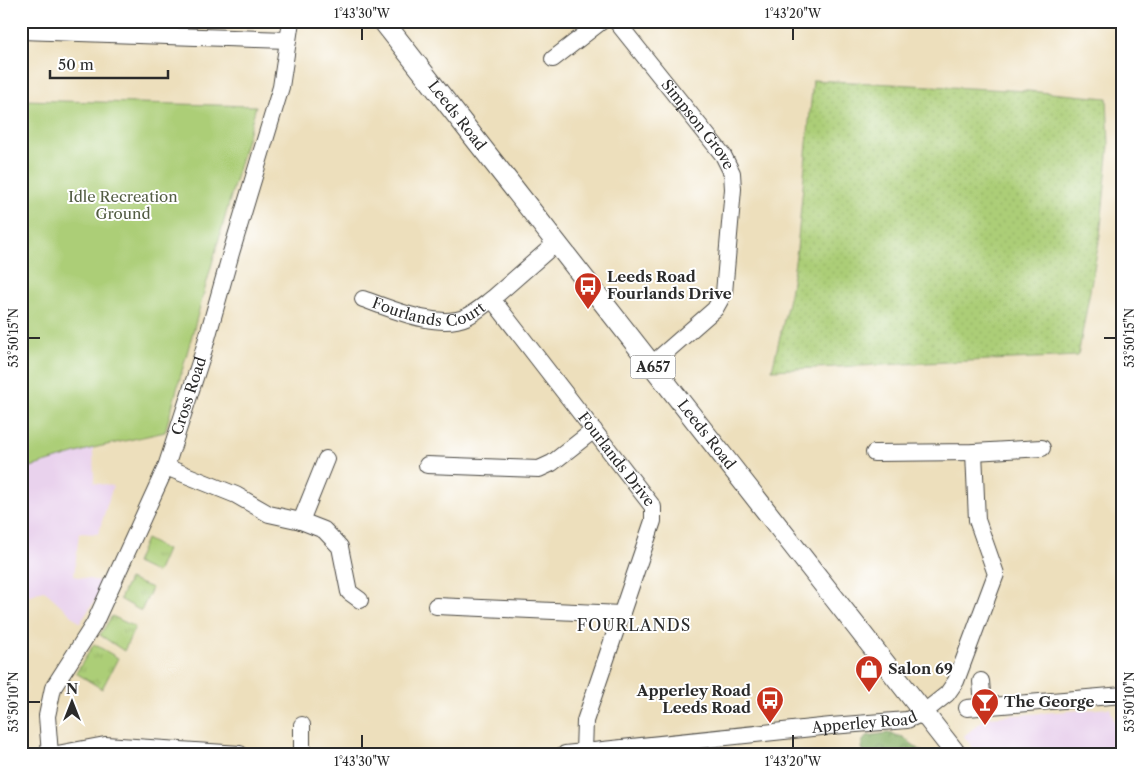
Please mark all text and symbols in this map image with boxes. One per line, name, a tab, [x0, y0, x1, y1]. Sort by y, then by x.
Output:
text: 1°43'30"W	[334, 6, 391, 21]
text: 1°43'20"W	[765, 6, 822, 21]
scale bar	[50, 48, 168, 80]
text: 50 m	[58, 55, 94, 74]
street label: Simpson Grove	[657, 75, 739, 172]
street label: Leeds Road	[424, 77, 490, 154]
park label: Idle Recreation Ground	[68, 187, 178, 223]
place label: Leeds Road Fourlands Drive	[607, 267, 732, 303]
bus stop icon: Leeds Road Fourlands Drive	[573, 271, 603, 310]
street label: Fourlands Court	[370, 293, 489, 330]
text: 53°50'15"N	[6, 308, 21, 368]
text: 53°50'15"N	[1122, 308, 1137, 368]
street label: Cross Road	[167, 354, 210, 437]
road number: A657	[630, 356, 676, 378]
street label: Leeds Road	[674, 396, 740, 473]
street label: Fourlands Drive	[574, 408, 659, 510]
district label: FOURLANDS	[577, 615, 691, 635]
shop icon: Salon 69	[854, 654, 884, 693]
place label: Salon 69	[888, 659, 953, 678]
text: 53°50'10"N	[6, 672, 21, 732]
text: 53°50'10"N	[1122, 672, 1137, 732]
north arrow	[48, 678, 98, 728]
text: N	[66, 680, 78, 698]
place label: Apperley Road Leeds Road	[636, 681, 751, 717]
bus stop icon: Apperley Road Leeds Road	[755, 685, 785, 724]
bar icon: The George	[970, 687, 1000, 726]
place label: The George	[1004, 692, 1095, 711]
street label: Apperley Road	[810, 707, 920, 737]
text: 1°43'30"W	[334, 754, 391, 769]
text: 1°43'20"W	[765, 754, 822, 769]

